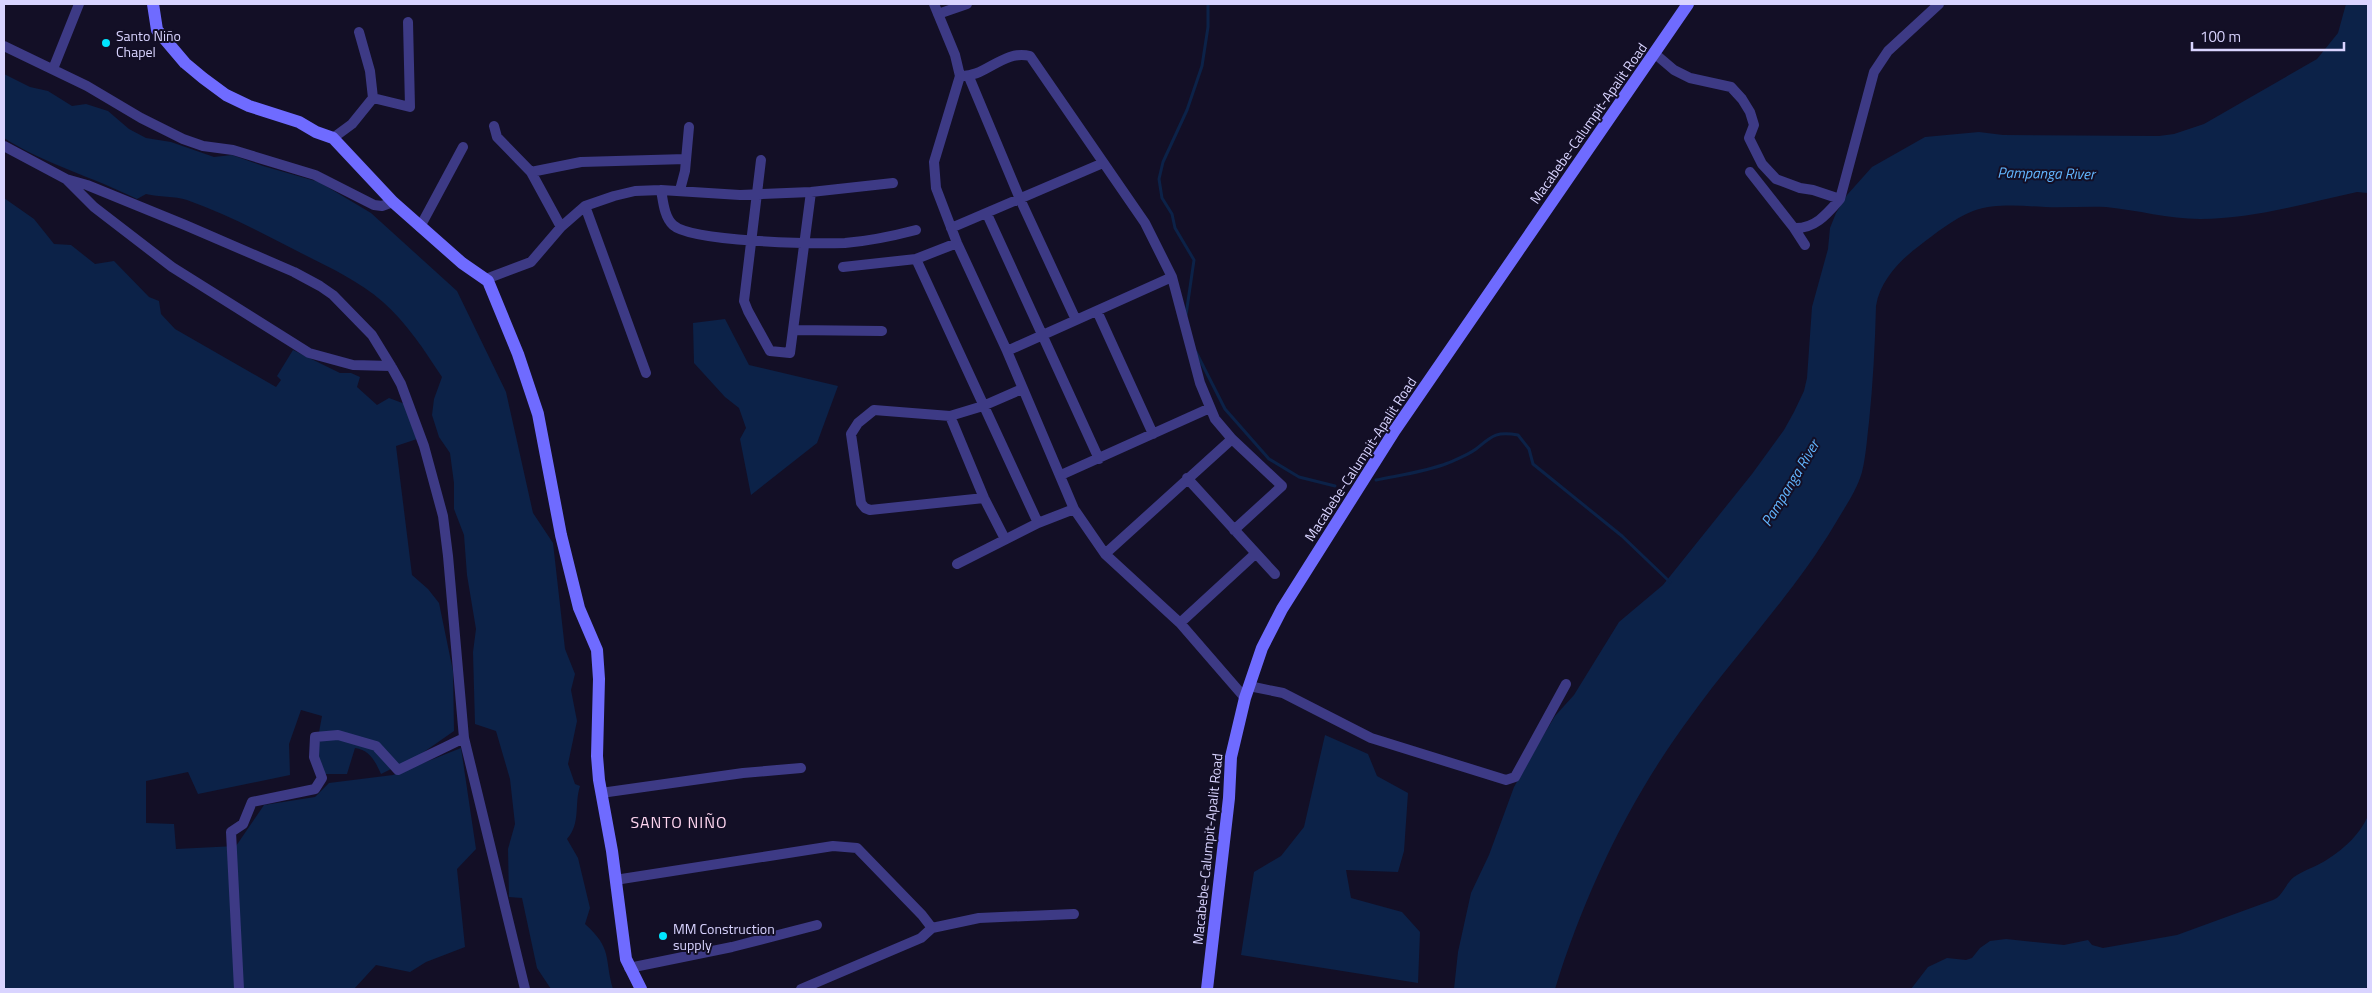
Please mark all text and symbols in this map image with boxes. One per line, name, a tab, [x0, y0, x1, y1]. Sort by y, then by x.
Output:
scale bar	[2192, 20, 2344, 52]
place label: Santo Niño Chapel	[116, 25, 181, 62]
text: 100 m	[2200, 25, 2241, 48]
marker: Santo Niño Chapel	[100, 37, 112, 49]
street label: Macabebe-Calumpit-Apalit Road	[1524, 38, 1652, 208]
water label: Pampanga River	[1997, 161, 2097, 185]
street label: Macabebe-Calumpit-Apalit Road	[1299, 373, 1421, 545]
water label: Pampanga River	[1755, 433, 1826, 531]
street label: Macabebe-Calumpit-Apalit Road	[1187, 752, 1227, 946]
district label: SANTO NIÑO	[630, 810, 728, 834]
place label: MM Construction supply	[673, 918, 775, 955]
marker: MM Construction supply	[657, 930, 669, 942]

